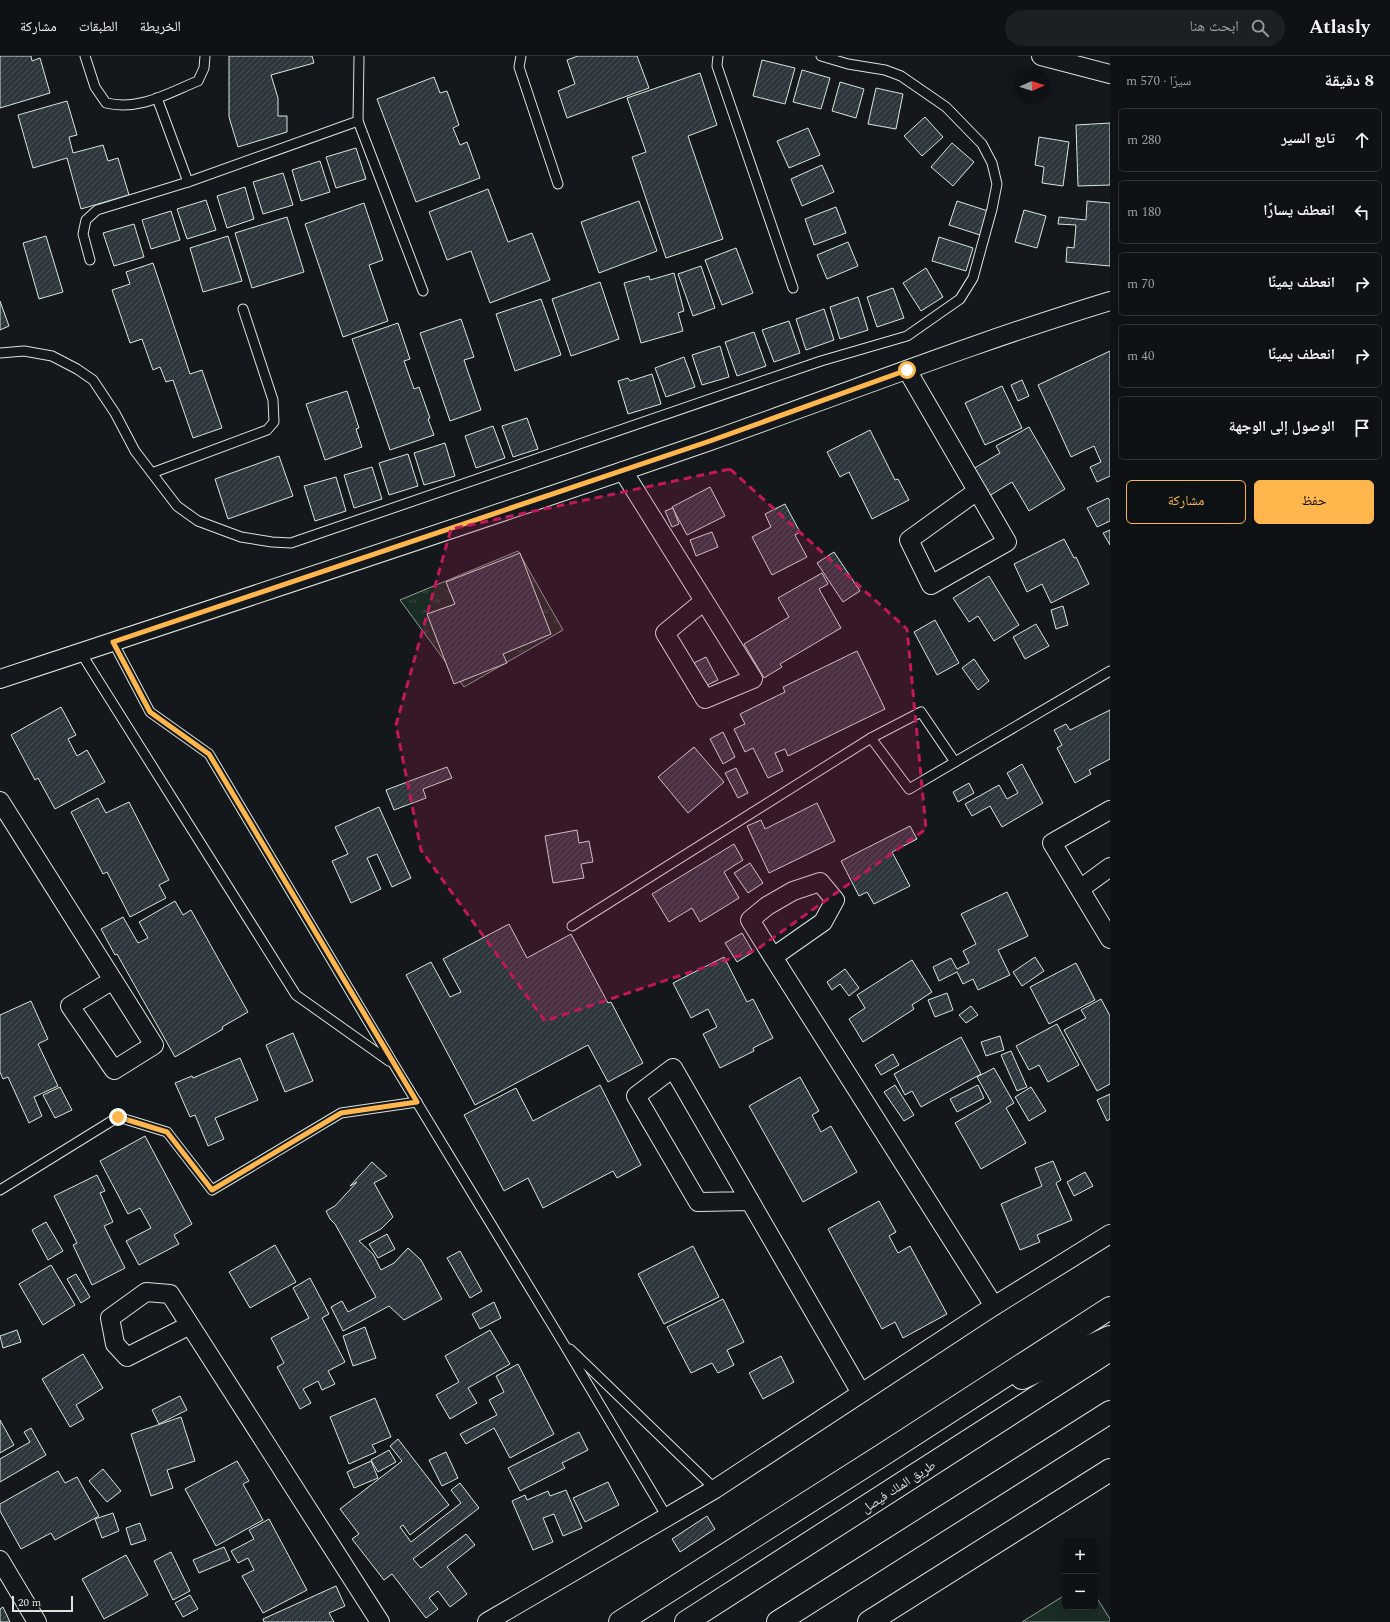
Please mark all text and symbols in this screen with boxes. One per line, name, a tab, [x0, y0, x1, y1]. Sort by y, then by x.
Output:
search box	[1005, 10, 1285, 46]
text: Atlasly	[1309, 13, 1370, 42]
text: ابحث هنا	[1189, 15, 1239, 38]
text: مشاركة	[20, 16, 57, 37]
text: الطبقات	[79, 16, 118, 37]
text: الخريطة	[140, 16, 181, 37]
icon: search	[1249, 17, 1271, 39]
north arrow	[1014, 68, 1050, 104]
text: 8 دقيقة	[1325, 68, 1374, 94]
text: سيرًا · 570 m	[1126, 71, 1191, 91]
text: تابع السير	[1281, 127, 1335, 150]
icon: ahead	[1351, 129, 1373, 151]
text: 280 m	[1127, 130, 1161, 150]
text: انعطف يسارًا	[1263, 199, 1335, 222]
icon: left	[1351, 201, 1373, 223]
text: 180 m	[1127, 202, 1161, 222]
text: انعطف يمينًا	[1268, 271, 1335, 294]
icon: right	[1351, 273, 1373, 295]
text: 70 m	[1127, 274, 1154, 294]
text: انعطف يمينًا	[1268, 343, 1335, 366]
icon: right	[1351, 345, 1373, 367]
text: 40 m	[1127, 346, 1154, 366]
route start	[898, 361, 916, 379]
text: الوصول إلى الوجهة	[1229, 415, 1335, 438]
icon: arrive	[1351, 417, 1373, 439]
button: مشاركة	[1126, 480, 1246, 524]
button: حفظ	[1254, 480, 1374, 524]
route end	[109, 1108, 127, 1126]
street label: طريق الملك فيصل	[857, 1455, 940, 1518]
map controls	[1062, 1538, 1098, 1610]
button: +	[1062, 1538, 1098, 1574]
button: −	[1062, 1574, 1098, 1610]
scale bar	[12, 1594, 73, 1613]
text: 20 m	[18, 1594, 41, 1611]

